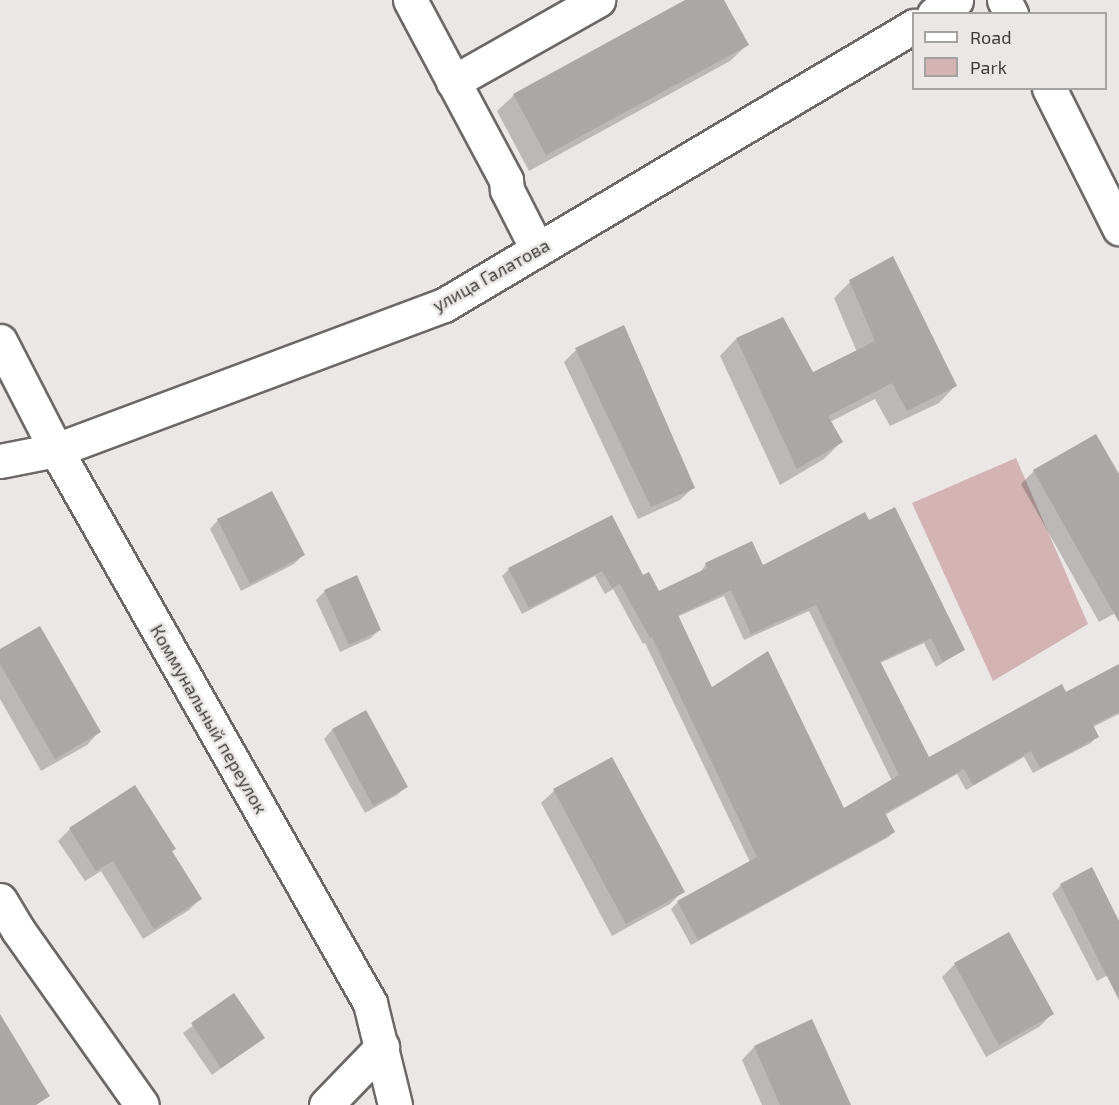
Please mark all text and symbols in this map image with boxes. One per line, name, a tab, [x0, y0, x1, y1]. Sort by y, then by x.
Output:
legend	[912, 12, 1107, 90]
text: Road	[970, 26, 1011, 48]
text: Park	[970, 56, 1007, 78]
street label: улица Галатова	[429, 234, 553, 316]
street label: Коммунальный переулок	[146, 621, 272, 817]

